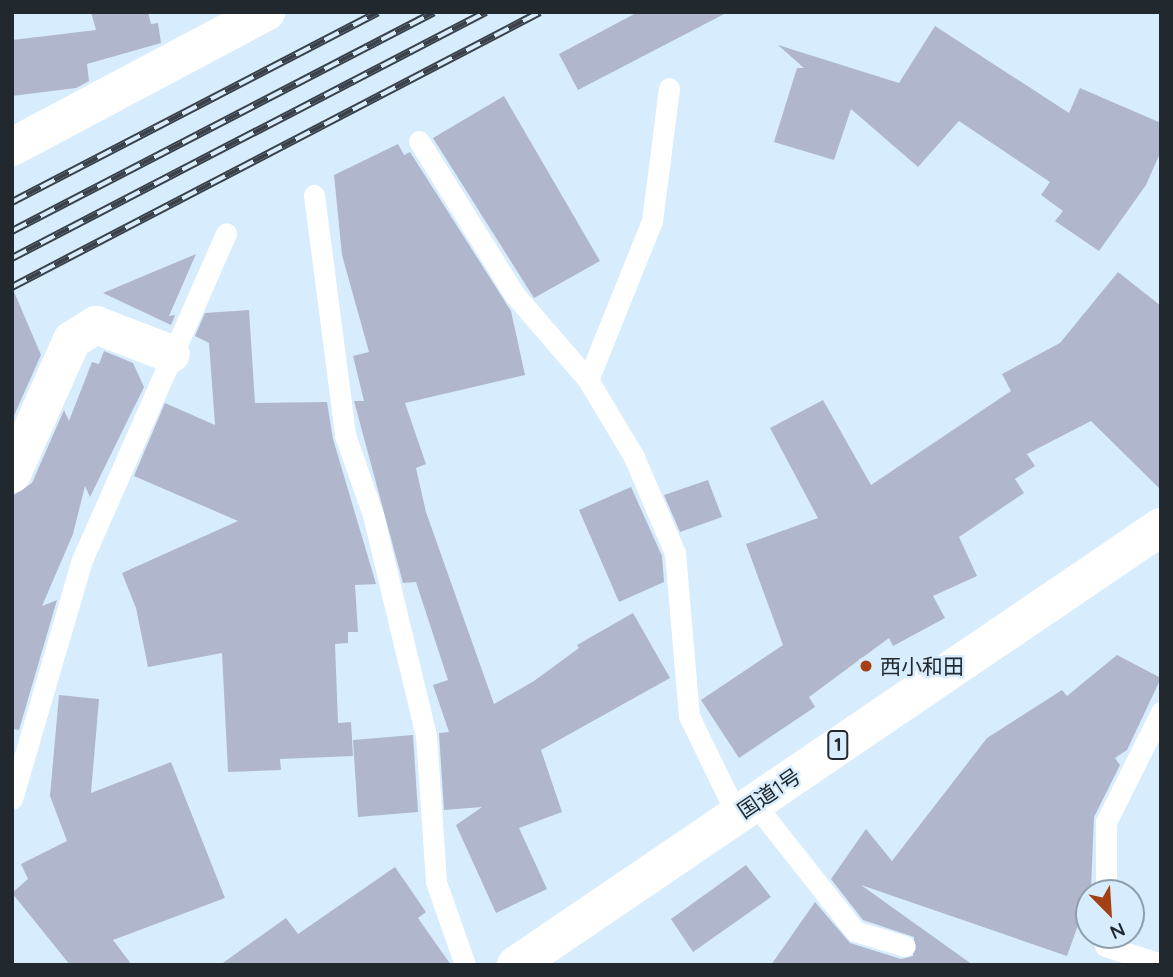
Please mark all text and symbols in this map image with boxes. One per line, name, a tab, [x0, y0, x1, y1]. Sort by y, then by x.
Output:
place label: 西小和田	[880, 653, 964, 679]
marker: 西小和田	[858, 658, 874, 674]
road number: 1	[826, 730, 850, 760]
street label: 国道1号	[733, 763, 805, 823]
north arrow	[1075, 879, 1145, 949]
text: N	[1106, 918, 1129, 945]

